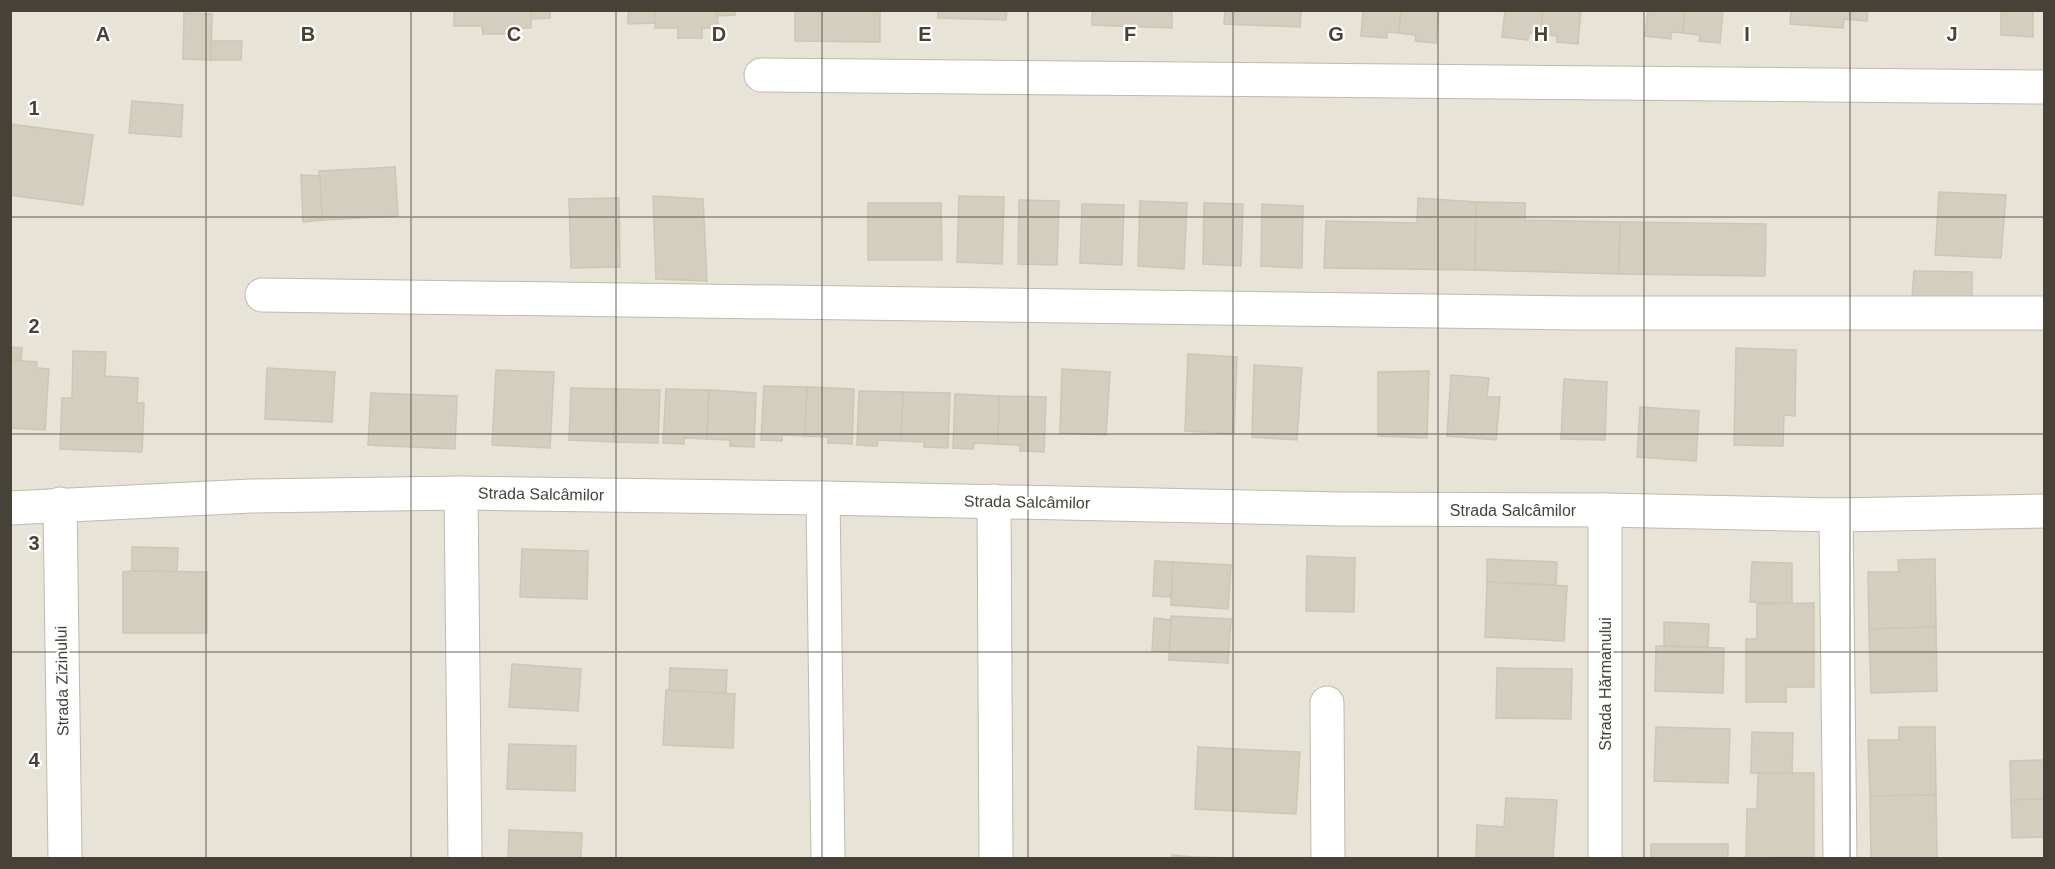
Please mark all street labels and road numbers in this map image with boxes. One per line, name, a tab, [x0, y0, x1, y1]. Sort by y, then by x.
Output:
street label: Strada Salcâmilor	[478, 484, 605, 504]
street label: Strada Salcâmilor	[964, 492, 1091, 512]
street label: Strada Salcâmilor	[1450, 502, 1577, 519]
street label: Strada Hărmanului	[1597, 617, 1614, 751]
street label: Strada Zizinului	[53, 626, 71, 736]

